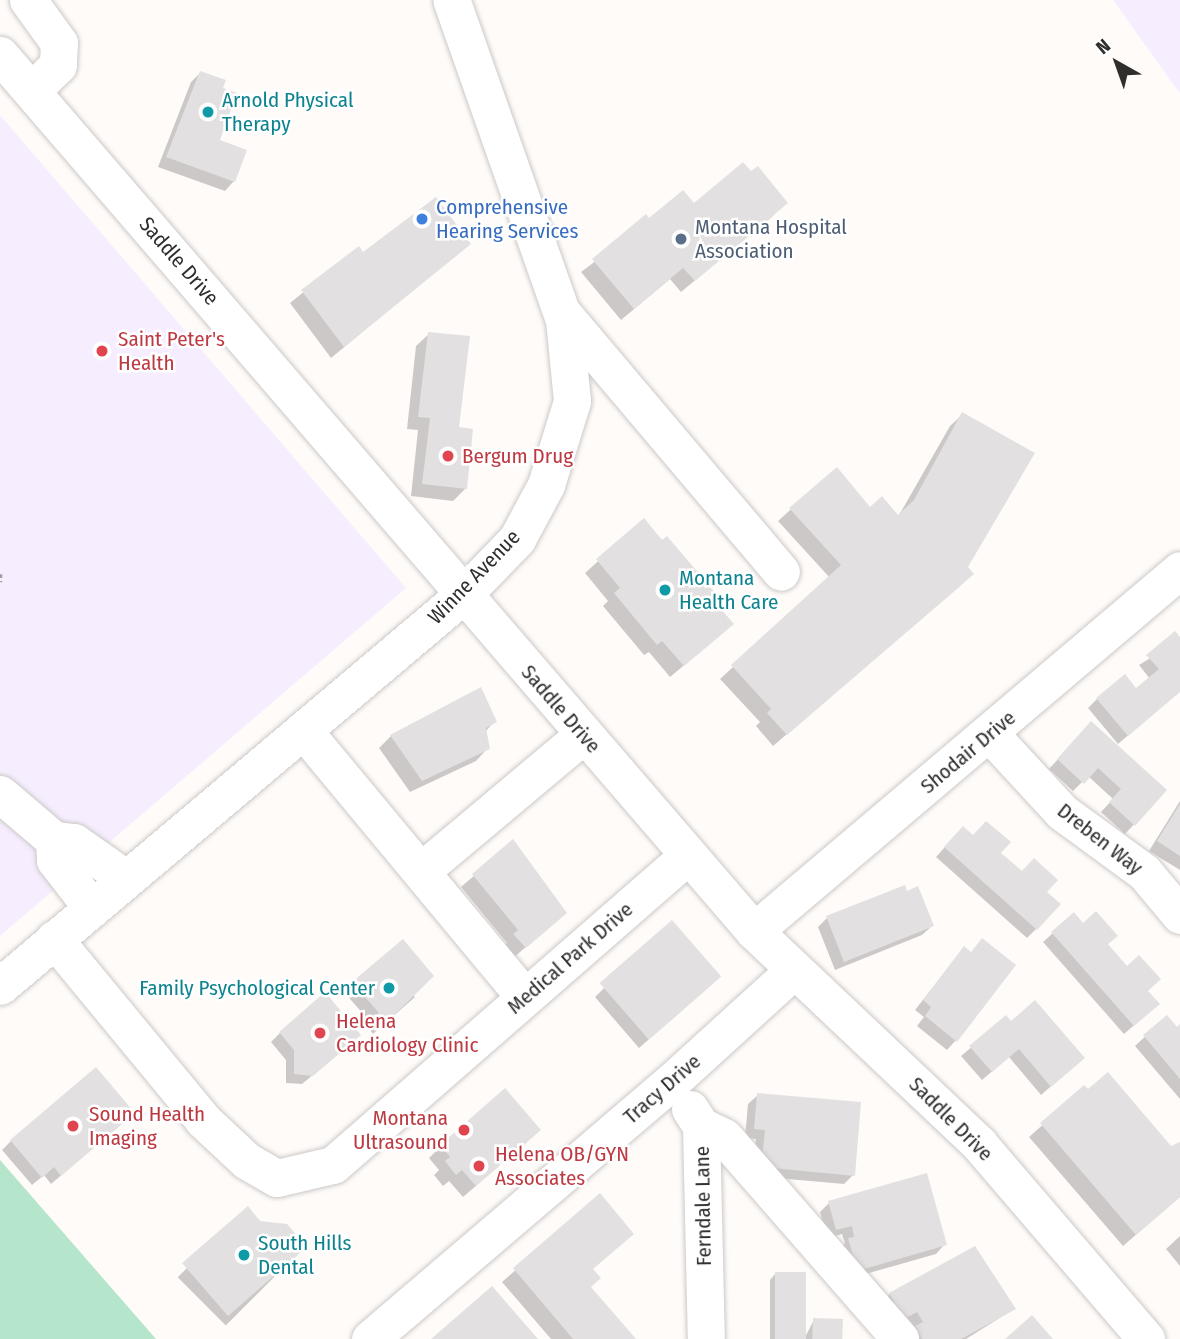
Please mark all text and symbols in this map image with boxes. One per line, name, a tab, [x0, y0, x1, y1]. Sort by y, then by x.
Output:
north arrow	[1082, 28, 1152, 98]
text: N	[1091, 34, 1115, 59]
place label: Arnold Physical Therapy	[222, 87, 353, 137]
marker: Arnold Physical Therapy	[200, 104, 216, 120]
place label: Comprehensive Hearing Services	[436, 194, 578, 244]
marker: Comprehensive Hearing Services	[414, 211, 430, 227]
street label: Saddle Drive	[134, 212, 224, 310]
place label: Montana Hospital Association	[695, 214, 847, 264]
marker: Montana Hospital Association	[673, 231, 689, 247]
place label: Saint Peter's Health	[118, 326, 225, 376]
marker: Saint Peter's Health	[92, 341, 112, 361]
place label: Bergum Drug	[462, 443, 573, 469]
marker: Bergum Drug	[440, 448, 456, 464]
street label: Winne Avenue	[423, 525, 525, 629]
place label: Montana Health Care	[679, 565, 778, 615]
marker: Montana Health Care	[657, 582, 673, 598]
street label: Saddle Drive	[516, 660, 606, 758]
street label: Shodair Drive	[915, 705, 1021, 799]
street label: Dreben Way	[1052, 798, 1148, 880]
street label: Medical Park Drive	[502, 897, 638, 1019]
place label: Family Psychological Center	[139, 975, 375, 1001]
marker: Family Psychological Center	[381, 980, 397, 996]
place label: Helena Cardiology Clinic	[336, 1008, 478, 1058]
marker: Helena Cardiology Clinic	[310, 1023, 330, 1043]
street label: Tracy Drive	[618, 1049, 706, 1129]
street label: Saddle Drive	[904, 1072, 998, 1166]
place label: Sound Health Imaging	[89, 1101, 205, 1151]
place label: Montana Ultrasound	[353, 1105, 448, 1155]
marker: Sound Health Imaging	[63, 1116, 83, 1136]
marker: Montana Ultrasound	[454, 1120, 474, 1140]
place label: Helena OB/GYN Associates	[495, 1141, 629, 1191]
street label: Ferndale Lane	[689, 1146, 717, 1266]
marker: Helena OB/GYN Associates	[469, 1156, 489, 1176]
place label: South Hills Dental	[258, 1230, 351, 1280]
marker: South Hills Dental	[236, 1247, 252, 1263]

